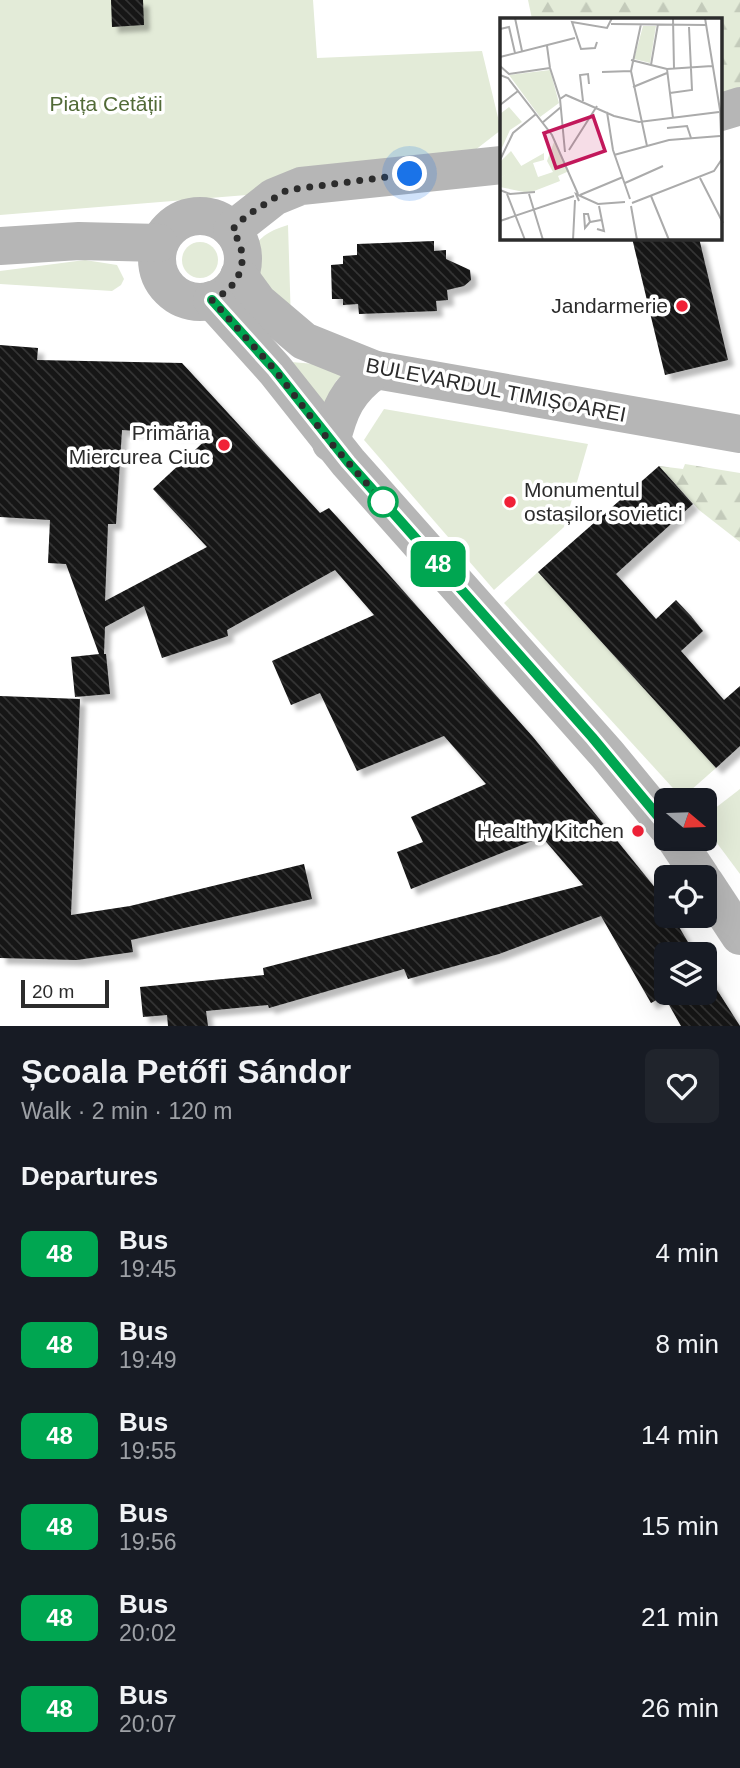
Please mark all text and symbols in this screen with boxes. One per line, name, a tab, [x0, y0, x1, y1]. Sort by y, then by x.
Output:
inset map	[500, 18, 722, 240]
park label: Piața Cetății	[49, 92, 163, 115]
your location	[392, 156, 427, 191]
place label: Jandarmerie	[551, 294, 668, 317]
marker: Jandarmerie	[674, 298, 690, 314]
street label: BULEVARDUL TIMIȘOAREI	[364, 353, 628, 426]
place label: Primăria Miercurea Ciuc	[69, 421, 210, 468]
marker: Primăria Miercurea Ciuc	[216, 437, 232, 453]
place label: Monumentul ostașilor sovietici	[524, 478, 683, 525]
unlabelled marker	[368, 487, 398, 517]
marker: Monumentul ostașilor sovietici	[502, 494, 518, 510]
line badge: 48	[406, 541, 470, 587]
text: 48	[425, 550, 451, 577]
north arrow	[654, 788, 718, 850]
map controls	[654, 788, 717, 1005]
place label: Healthy Kitchen	[477, 819, 624, 842]
marker: Healthy Kitchen	[630, 823, 646, 839]
button: locate	[654, 865, 717, 928]
button: layers	[654, 942, 717, 1005]
scale bar	[21, 977, 108, 1009]
text: 20 m	[32, 981, 74, 1002]
button: heart	[645, 1049, 719, 1123]
text: Școala Petőfi Sándor	[21, 1053, 351, 1090]
text: Walk · 2 min · 120 m	[21, 1098, 232, 1124]
text: Departures	[21, 1161, 158, 1191]
text: Bus	[119, 1225, 168, 1255]
text: 4 min	[655, 1238, 719, 1268]
text: 48	[46, 1240, 73, 1267]
text: 19:45	[119, 1256, 177, 1282]
text: Bus	[119, 1316, 168, 1346]
text: 8 min	[655, 1329, 719, 1359]
text: 48	[46, 1331, 73, 1358]
text: 19:49	[119, 1347, 177, 1373]
text: Bus	[119, 1407, 168, 1437]
text: 14 min	[641, 1420, 719, 1450]
text: 48	[46, 1422, 73, 1449]
text: 19:55	[119, 1438, 177, 1464]
text: Bus	[119, 1498, 168, 1528]
text: 15 min	[641, 1511, 719, 1541]
text: 48	[46, 1513, 73, 1540]
text: 19:56	[119, 1529, 177, 1555]
text: Bus	[119, 1589, 168, 1619]
text: 21 min	[641, 1602, 719, 1632]
text: 48	[46, 1604, 73, 1631]
text: 20:02	[119, 1620, 177, 1646]
text: Bus	[119, 1680, 168, 1710]
text: 26 min	[641, 1693, 719, 1723]
text: 48	[46, 1695, 73, 1722]
text: 20:07	[119, 1711, 177, 1737]

